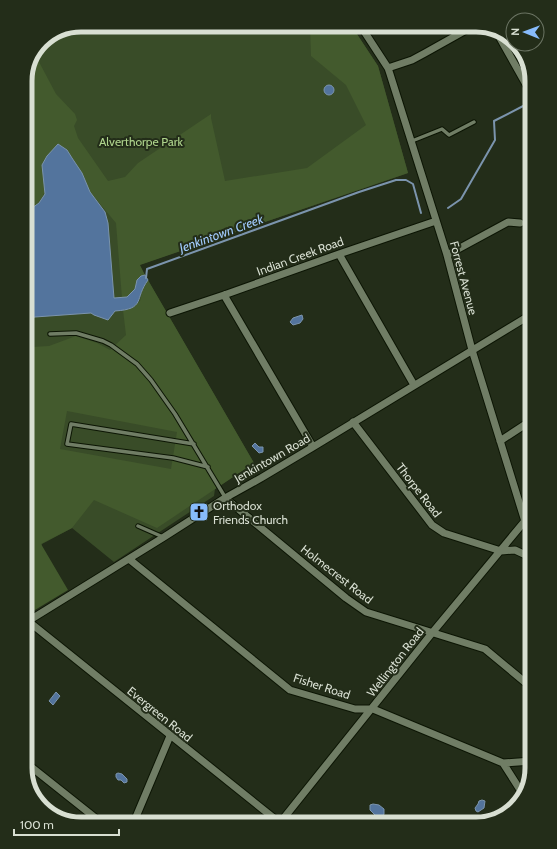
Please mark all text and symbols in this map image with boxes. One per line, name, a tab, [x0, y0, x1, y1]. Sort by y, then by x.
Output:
north arrow	[505, 12, 545, 52]
text: N	[508, 28, 522, 36]
park label: Alverthorpe Park	[99, 134, 184, 149]
water label: Jenkintown Creek	[176, 210, 266, 256]
street label: Indian Creek Road	[255, 233, 345, 279]
street label: Forrest Avenue	[447, 240, 481, 316]
street label: Jenkintown Road	[231, 430, 313, 486]
street label: Thorpe Road	[393, 460, 445, 520]
place label: Orthodox Friends Church	[213, 498, 288, 527]
church icon: Orthodox Friends Church	[188, 501, 210, 523]
street label: Holmecrest Road	[298, 541, 376, 607]
street label: Wellington Road	[363, 624, 427, 700]
street label: Fisher Road	[292, 670, 352, 702]
street label: Evergreen Road	[124, 683, 196, 745]
scale bar	[14, 811, 119, 837]
text: 100 m	[20, 817, 54, 832]

